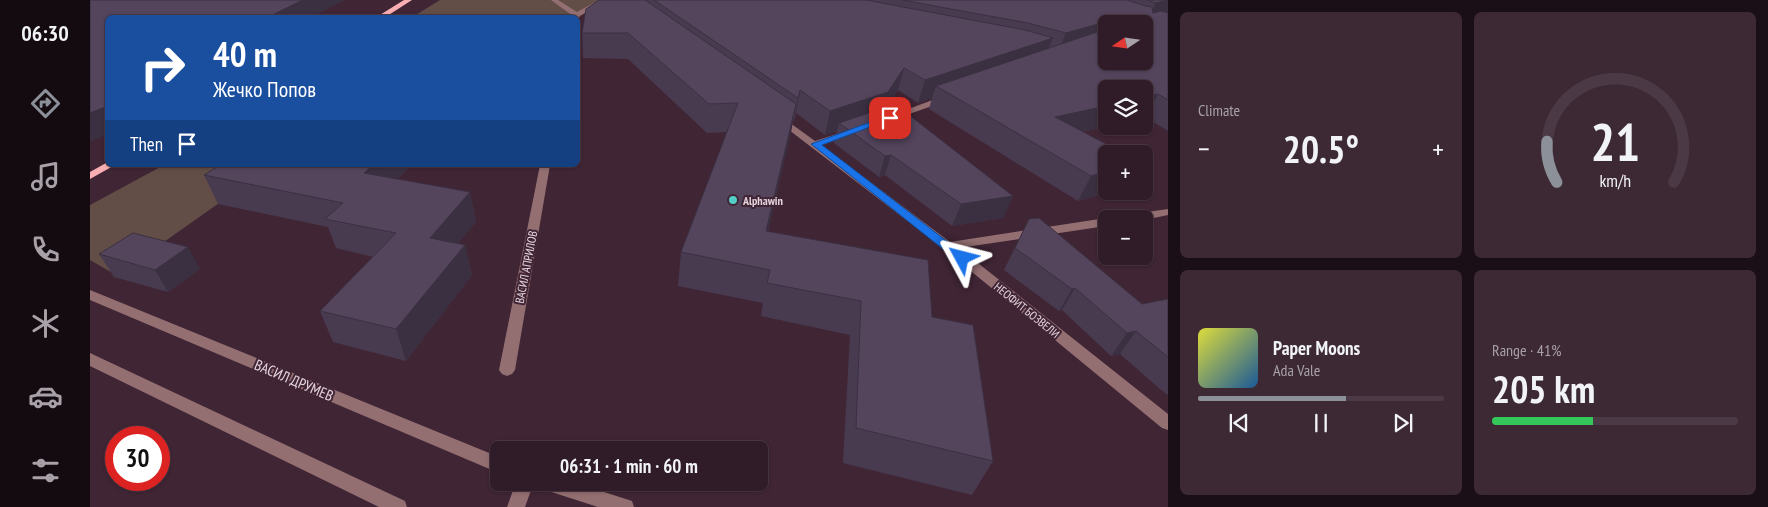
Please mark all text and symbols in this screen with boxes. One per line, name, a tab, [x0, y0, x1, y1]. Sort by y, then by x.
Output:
north arrow	[1098, 15, 1152, 70]
map controls	[1098, 15, 1153, 265]
text: 06:30	[21, 19, 69, 47]
text: 40 m	[213, 31, 277, 77]
icon: right	[130, 35, 195, 100]
text: Жечко Попов	[213, 75, 316, 103]
button: layers	[1098, 80, 1153, 135]
icon: directions	[28, 86, 63, 121]
pin	[869, 97, 911, 139]
text: Climate	[1198, 100, 1240, 120]
icon: arrive	[876, 104, 904, 132]
text: 21	[1590, 108, 1640, 175]
text: 20.5°	[1283, 124, 1359, 173]
icon: arrive	[173, 130, 201, 158]
text: −	[1198, 130, 1210, 167]
text: +	[1432, 130, 1444, 167]
text: Then	[130, 132, 163, 156]
button: +	[1098, 145, 1153, 200]
icon: music	[28, 159, 63, 194]
text: km/h	[1599, 169, 1631, 192]
place label: Alphawin	[742, 193, 783, 208]
marker: Alphawin	[727, 194, 739, 206]
button: −	[1098, 210, 1153, 265]
street label: ВАСИЛ АПРИЛОВ	[512, 229, 540, 305]
position arrow	[935, 231, 987, 283]
icon: phone	[28, 232, 63, 267]
street label: НЕОФИТ БОЗВЕЛИ	[991, 279, 1063, 341]
icon: climate	[28, 306, 63, 341]
text: Paper Moons	[1273, 336, 1360, 360]
text: Range · 41%	[1492, 340, 1561, 360]
street label: ВАСИЛ ДРУМЕВ	[252, 355, 336, 405]
text: Ada Vale	[1273, 360, 1320, 380]
text: 205 km	[1492, 364, 1595, 413]
icon: car	[28, 379, 63, 414]
icon: previous	[1225, 409, 1253, 437]
icon: pause	[1307, 409, 1335, 437]
icon: next	[1389, 409, 1417, 437]
speed limit sign: 30	[105, 426, 170, 491]
icon: filters	[28, 453, 63, 488]
text: 06:31 · 1 min · 60 m	[560, 454, 698, 478]

